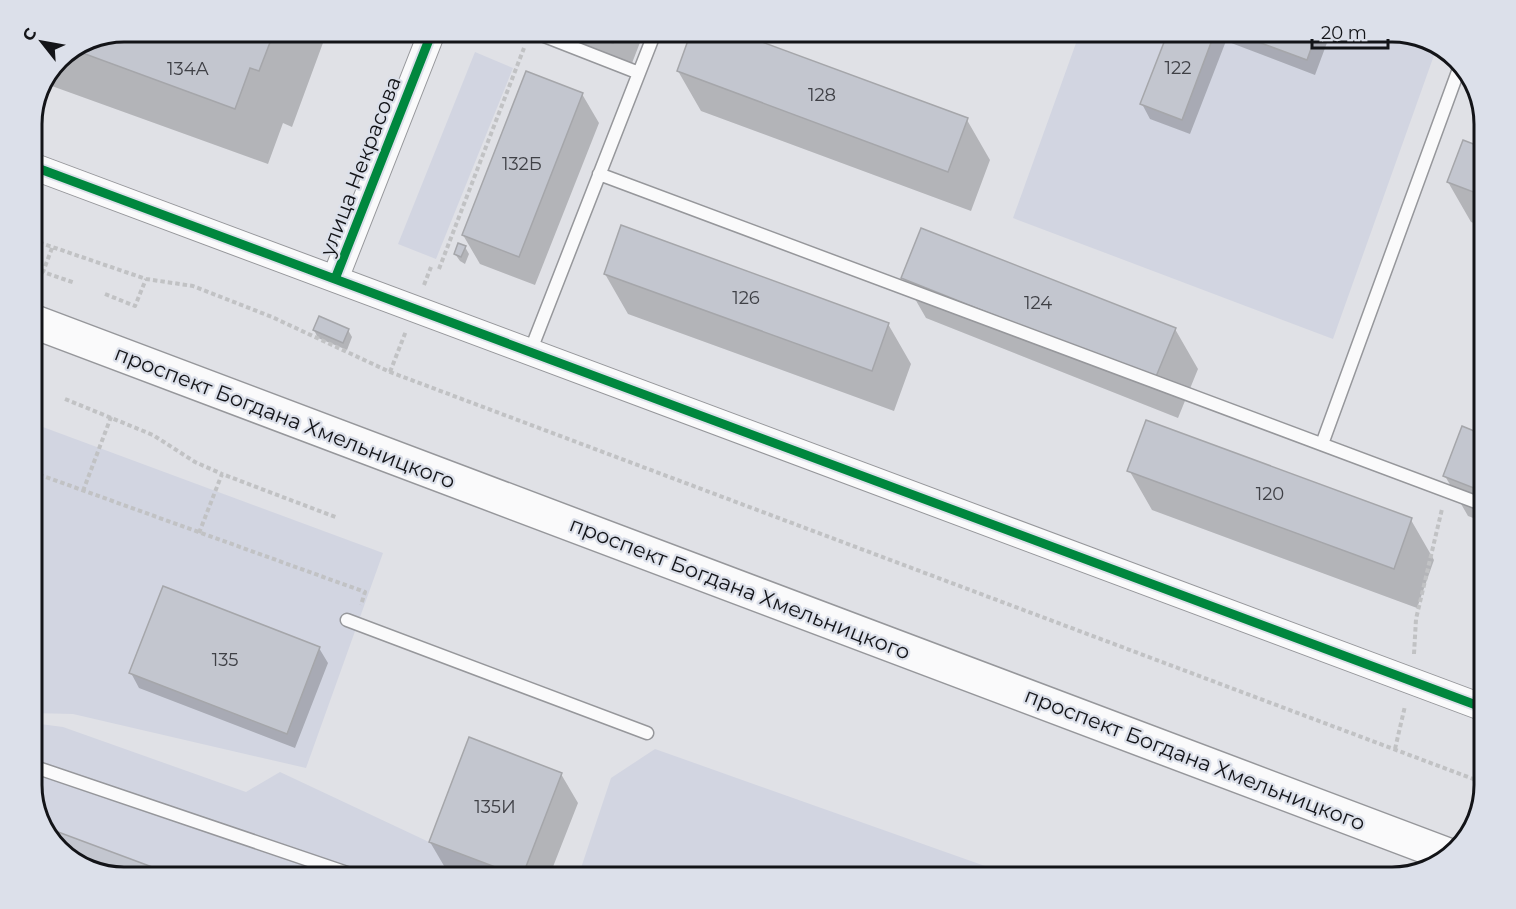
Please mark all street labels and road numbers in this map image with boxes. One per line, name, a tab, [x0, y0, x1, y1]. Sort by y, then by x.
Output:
street label: улица Некрасова	[314, 73, 406, 260]
street label: проспект Богдана Хмельницкого	[111, 340, 459, 494]
street label: проспект Богдана Хмельницкого	[566, 511, 914, 665]
street label: проспект Богдана Хмельницкого	[1021, 682, 1369, 836]

